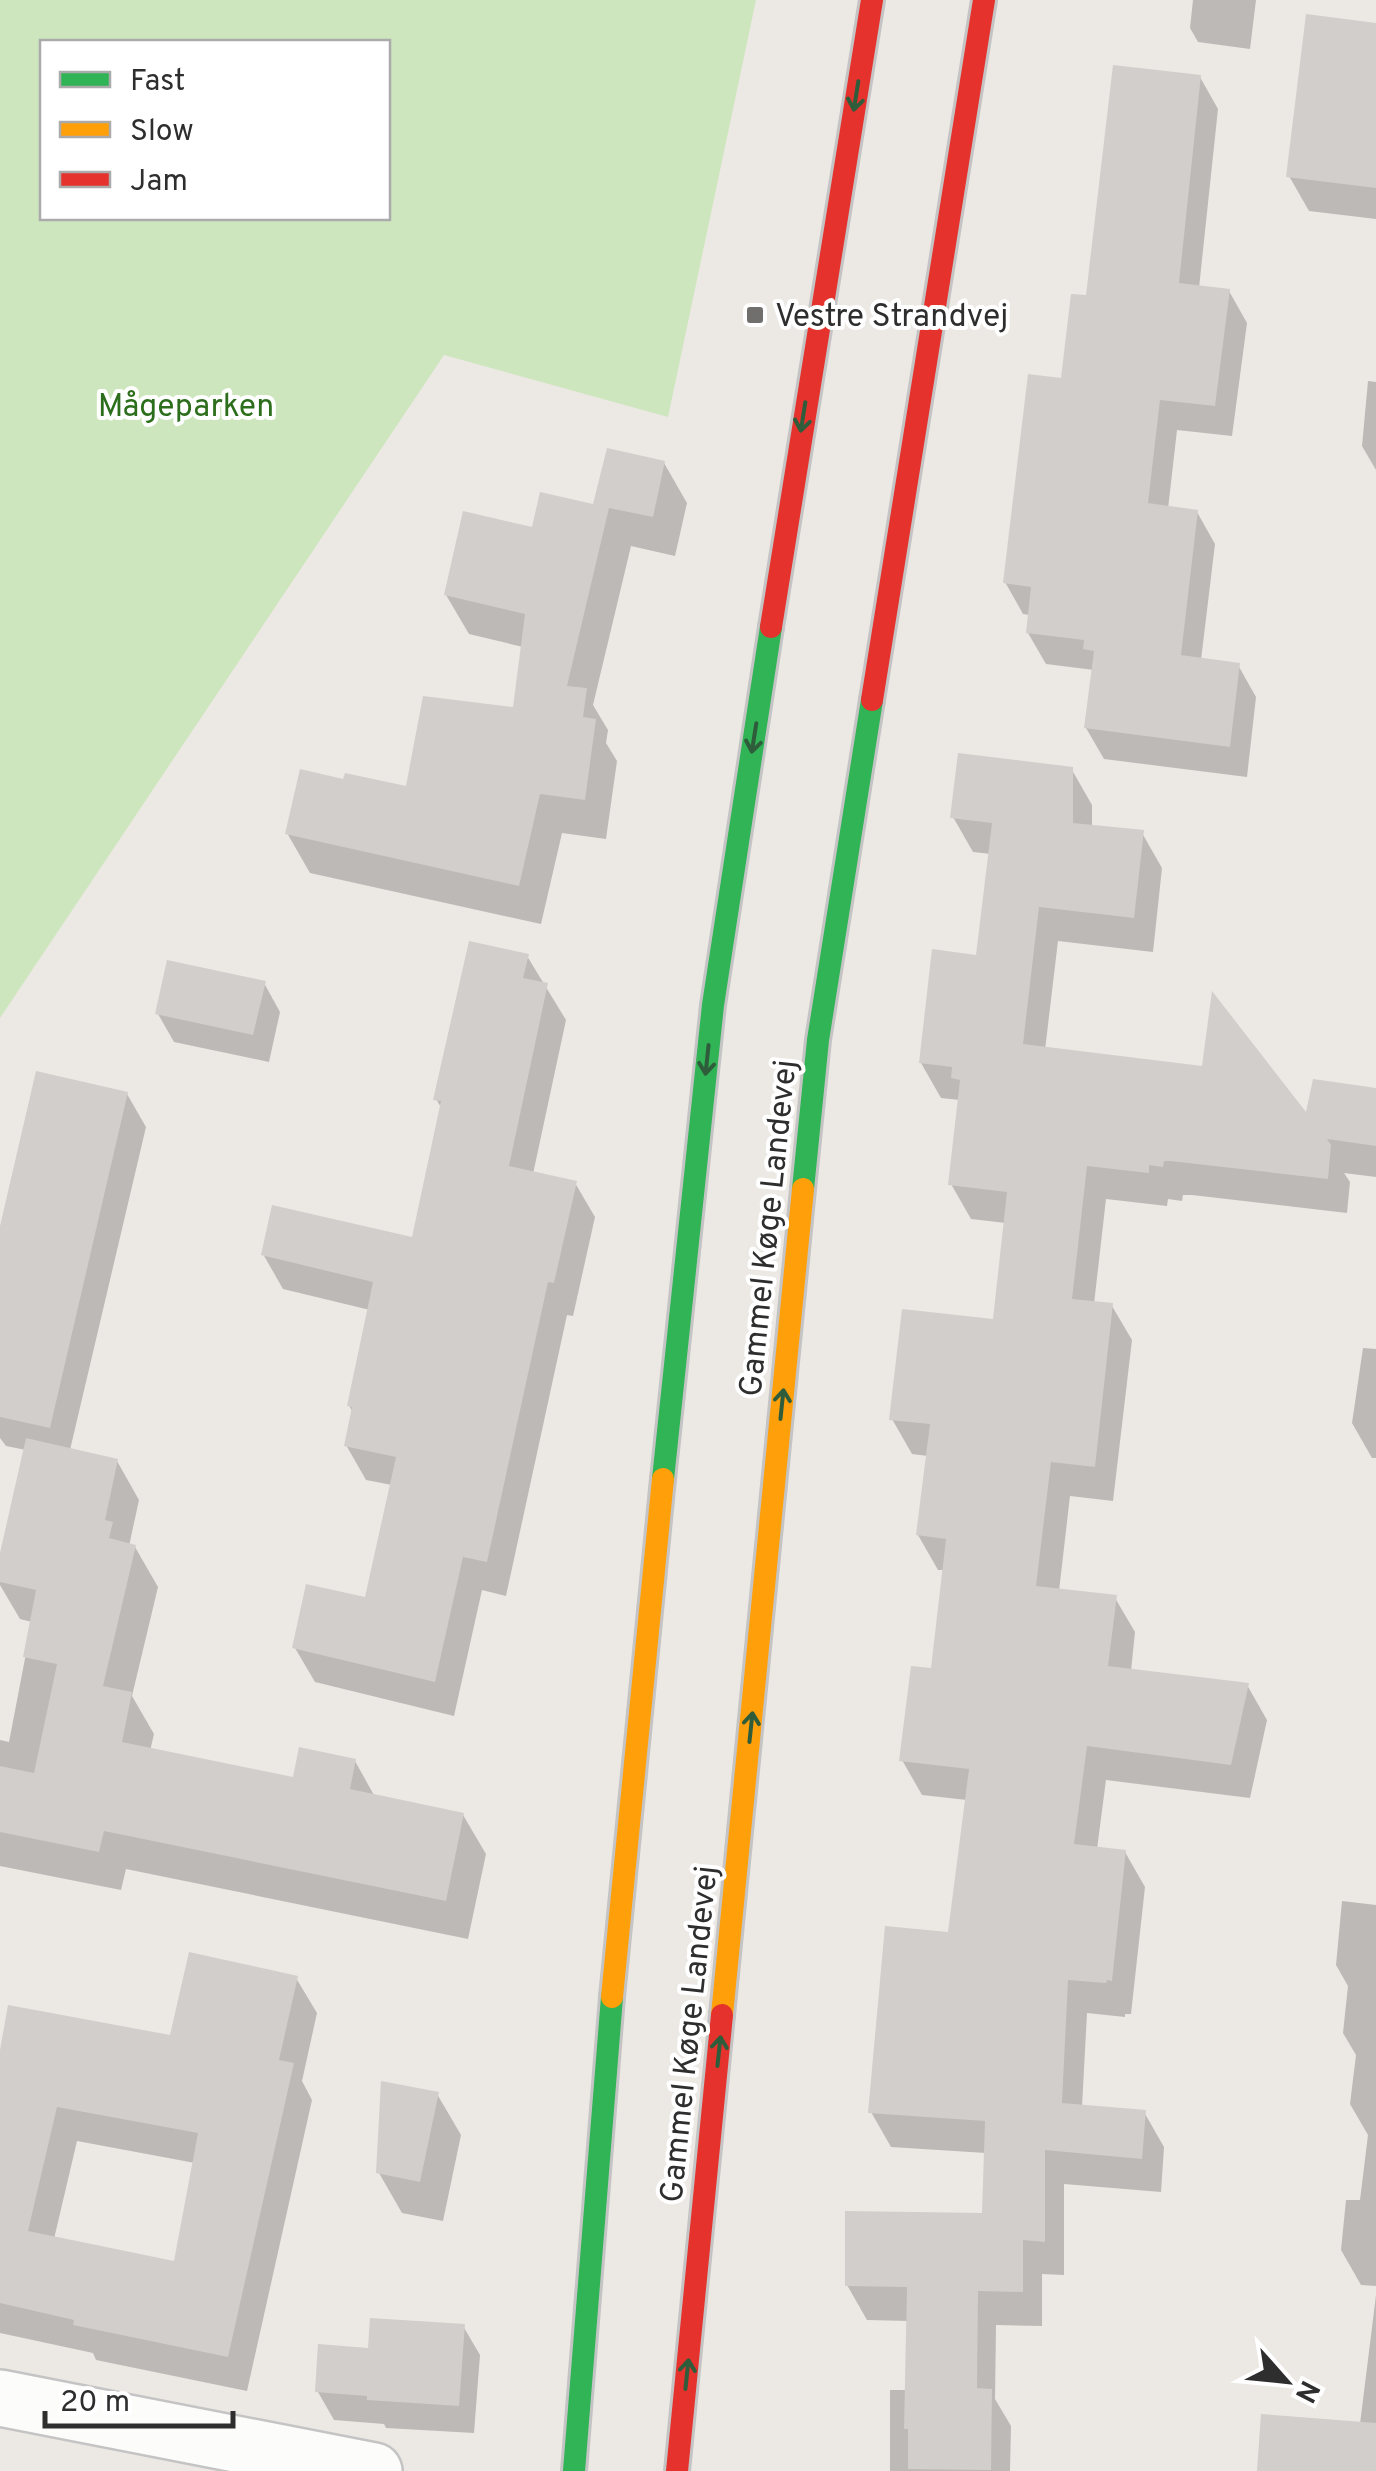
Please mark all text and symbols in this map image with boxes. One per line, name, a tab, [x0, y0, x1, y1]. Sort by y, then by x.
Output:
legend	[40, 40, 390, 220]
text: Fast	[130, 64, 185, 101]
one-way arrow	[846, 79, 865, 112]
text: Slow	[130, 114, 194, 151]
text: Jam	[130, 164, 188, 201]
place label: Vestre Strandvej	[775, 298, 1008, 338]
marker: Vestre Strandvej	[744, 304, 766, 326]
park label: Mågeparken	[98, 388, 274, 428]
one-way arrow	[794, 400, 812, 433]
one-way arrow	[745, 721, 763, 754]
one-way arrow	[697, 1043, 716, 1075]
street label: Gammel Køge Landevej	[732, 1058, 808, 1399]
one-way arrow	[773, 1388, 792, 1420]
one-way arrow	[741, 1712, 760, 1744]
street label: Gammel Køge Landevej	[653, 1864, 729, 2205]
one-way arrow	[710, 2035, 729, 2067]
north arrow	[1236, 2331, 1336, 2431]
one-way arrow	[678, 2358, 697, 2391]
scale bar	[45, 2366, 232, 2428]
text: N	[1285, 2374, 1326, 2408]
text: 20 m	[60, 2385, 130, 2422]

